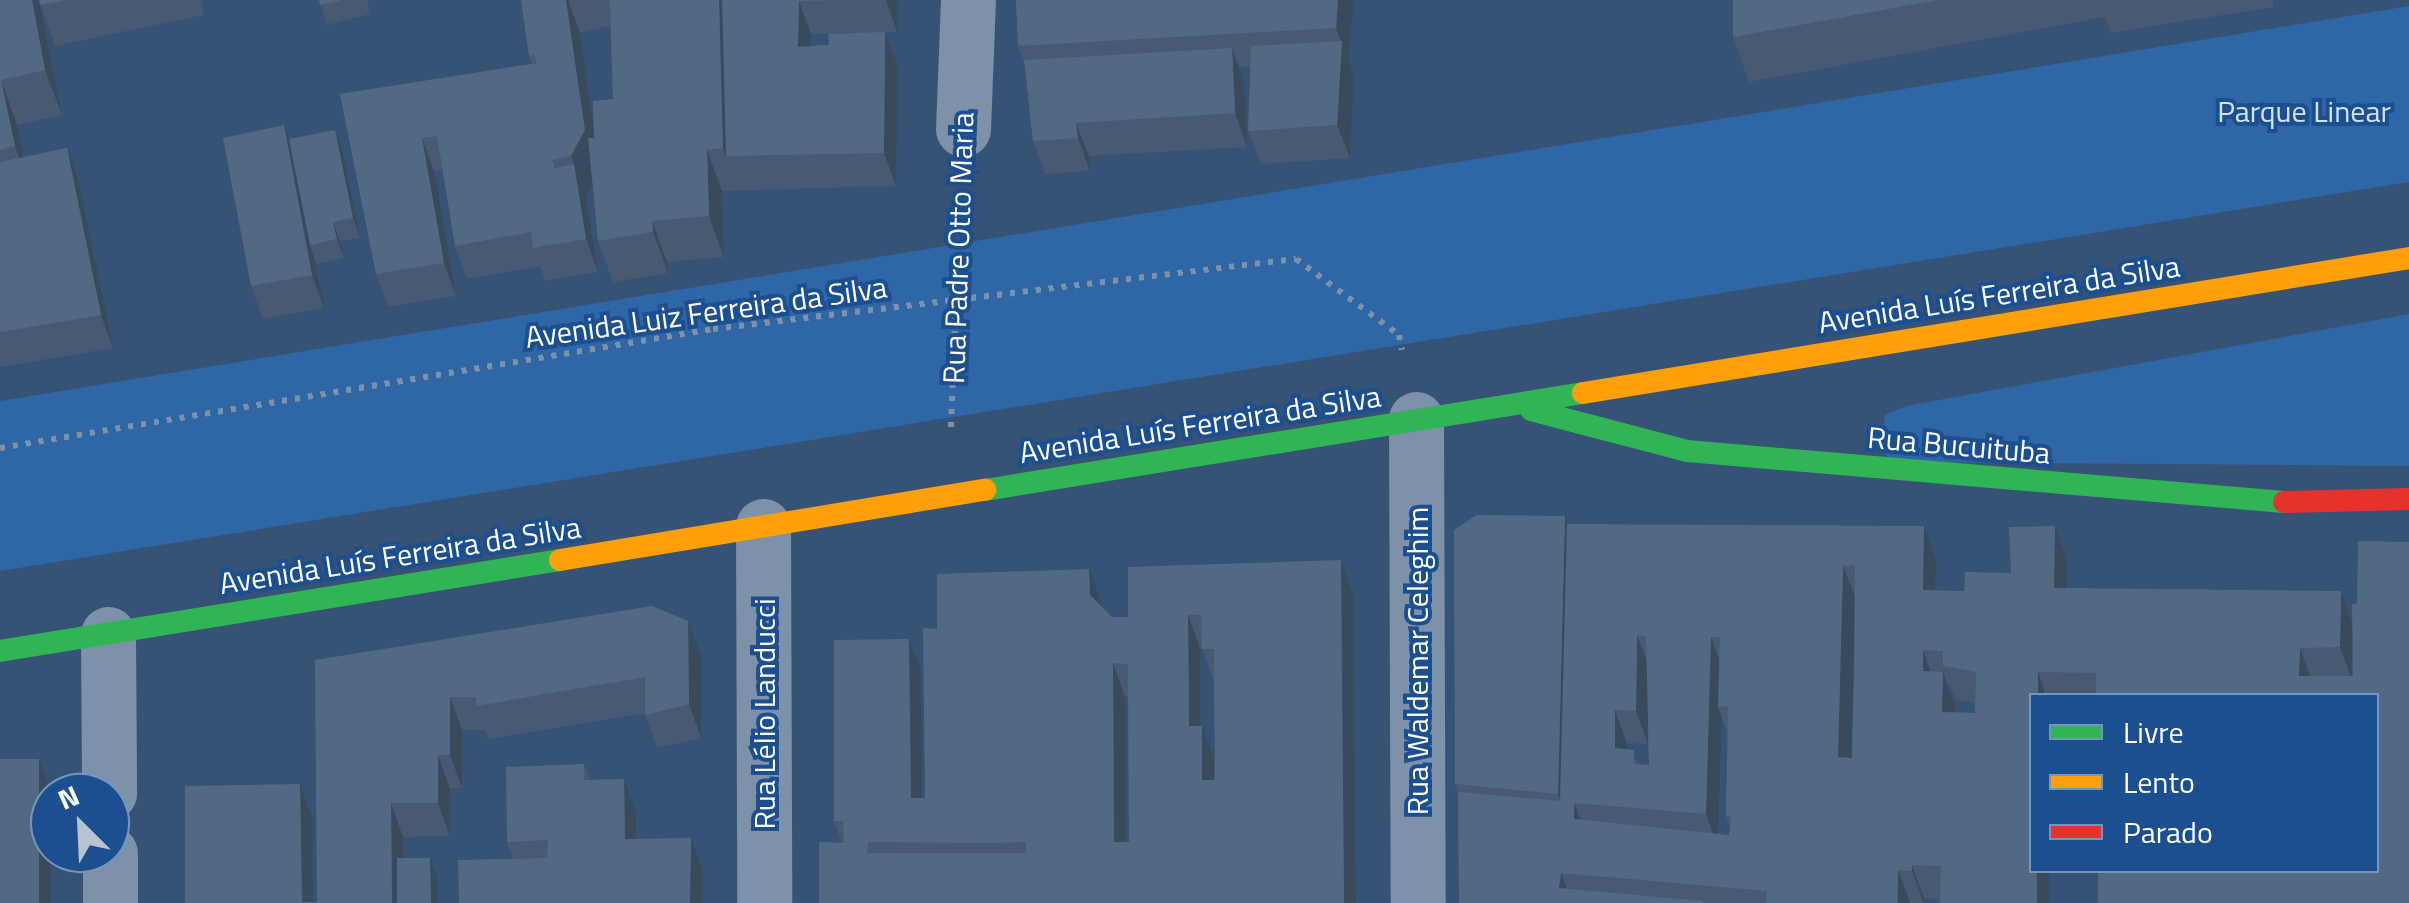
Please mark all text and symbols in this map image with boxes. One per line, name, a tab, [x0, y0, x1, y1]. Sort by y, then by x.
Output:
park label: Parque Linear	[2217, 93, 2391, 129]
street label: Rua Padre Otto Maria	[935, 112, 981, 384]
street label: Avenida Luís Ferreira da Silva	[1816, 248, 2182, 340]
street label: Avenida Luiz Ferreira da Silva	[523, 269, 889, 355]
street label: Avenida Luís Ferreira da Silva	[1017, 378, 1383, 470]
street label: Rua Bucuituba	[1866, 419, 2052, 471]
street label: Rua Waldemar Celeghim	[1399, 507, 1435, 815]
street label: Avenida Luís Ferreira da Silva	[217, 509, 583, 601]
street label: Rua Lélio Landucci	[746, 598, 782, 830]
legend	[2029, 693, 2379, 873]
text: Livre	[2123, 709, 2184, 755]
text: Lento	[2123, 759, 2195, 805]
north arrow	[30, 773, 130, 873]
text: N	[51, 773, 86, 821]
text: Parado	[2123, 809, 2213, 855]

